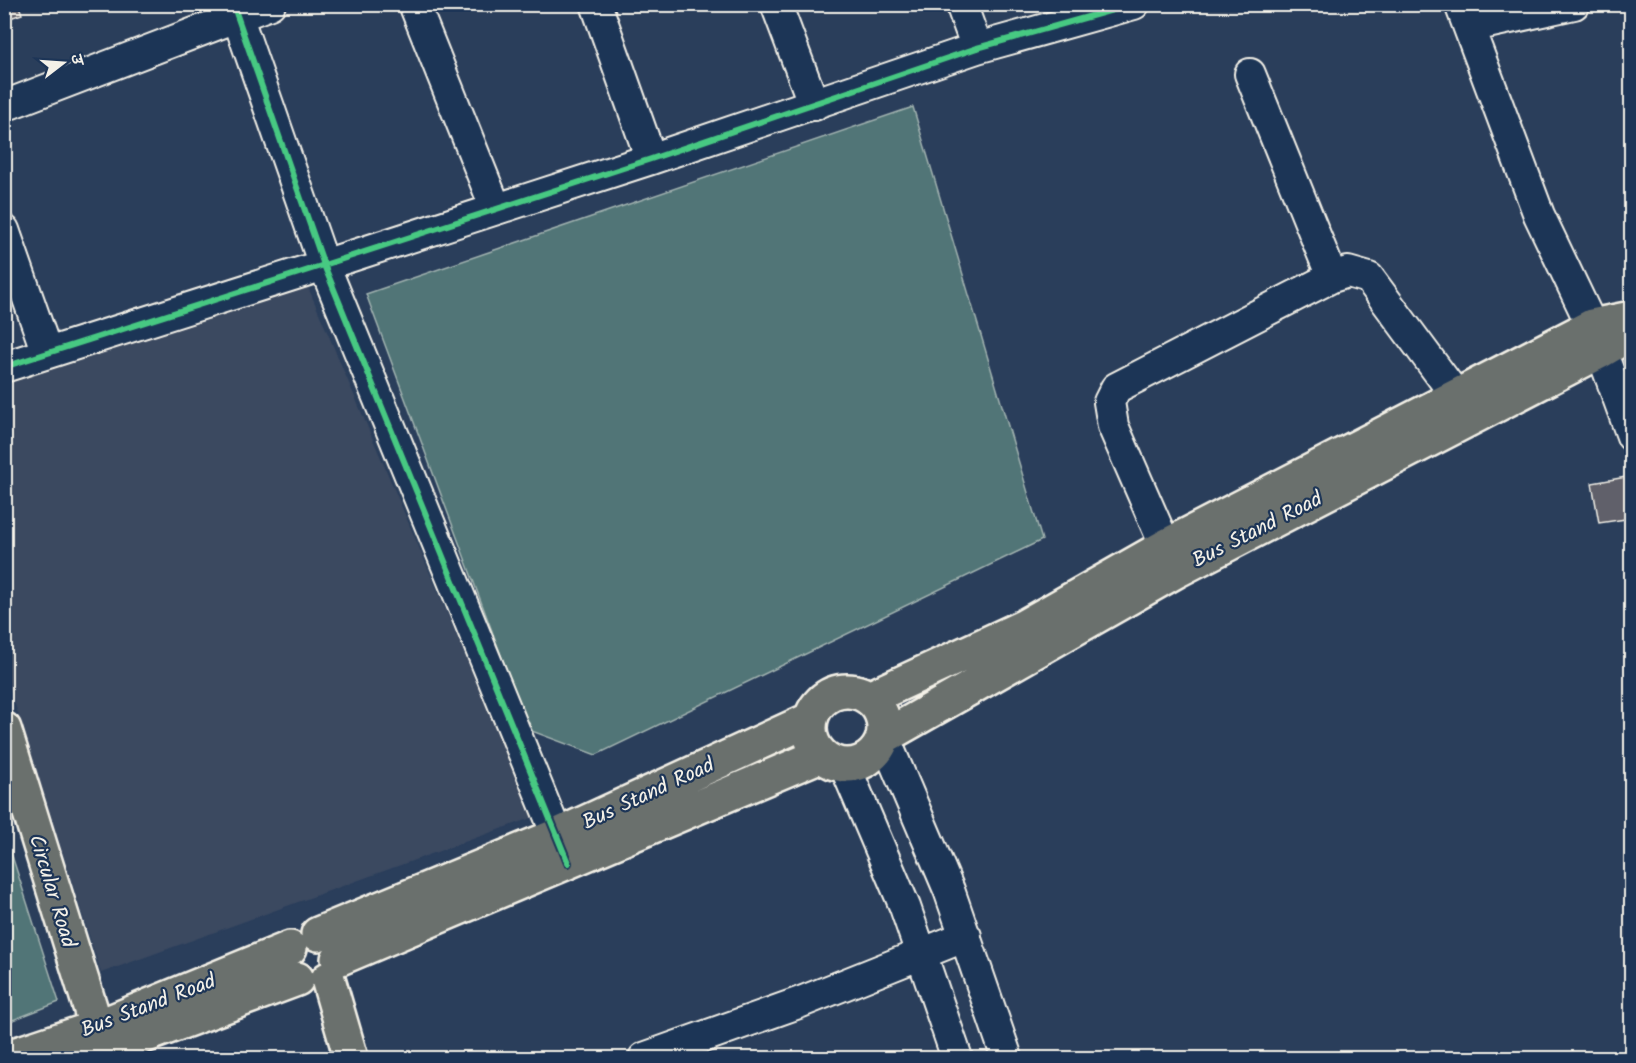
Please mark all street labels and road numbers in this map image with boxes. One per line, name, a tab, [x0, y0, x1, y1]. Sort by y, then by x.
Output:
street label: Bus Stand Road	[1187, 483, 1329, 577]
street label: Bus Stand Road	[577, 749, 721, 839]
street label: Circular Road	[19, 831, 85, 952]
street label: Bus Stand Road	[76, 965, 221, 1047]

